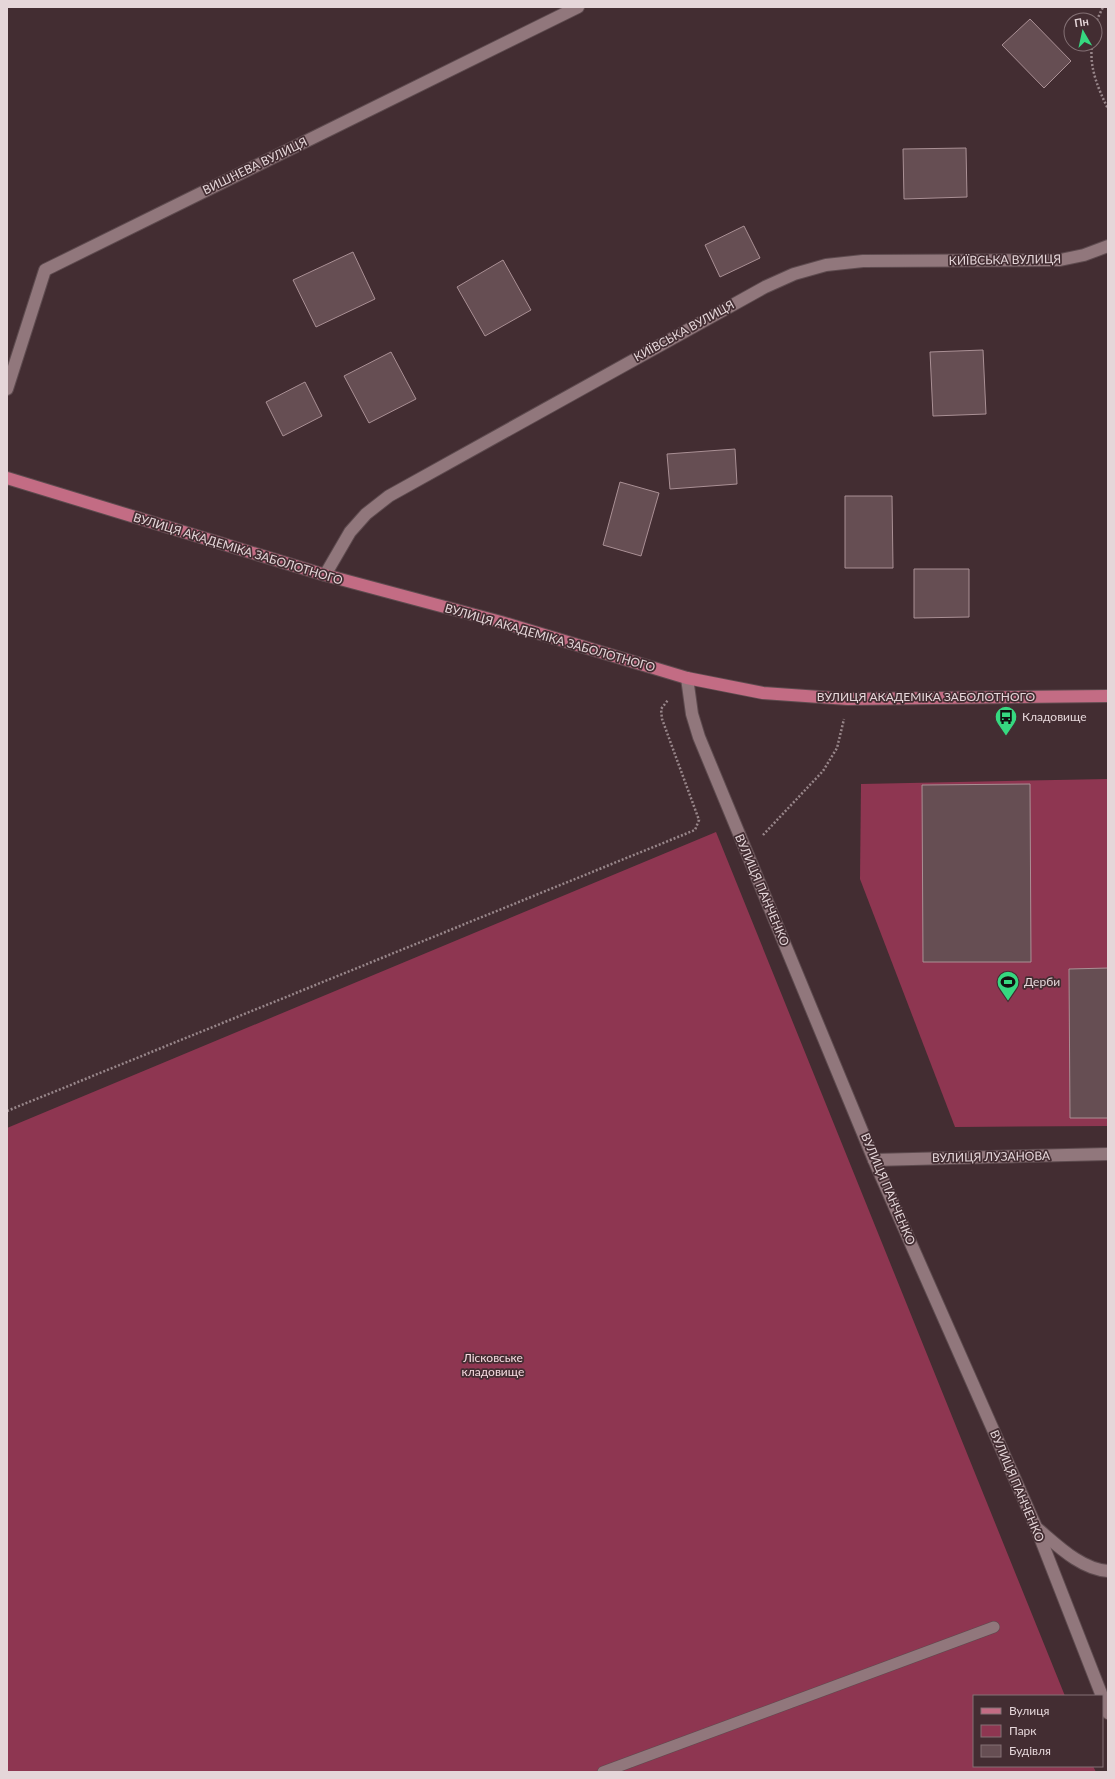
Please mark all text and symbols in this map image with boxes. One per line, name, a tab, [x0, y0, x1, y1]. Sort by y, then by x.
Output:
north arrow	[1063, 12, 1103, 52]
text: Пн	[1073, 14, 1089, 29]
street label: ВИШНЕВА ВУЛИЦЯ	[200, 134, 309, 197]
street label: КИЇВСЬКА ВУЛИЦЯ	[949, 251, 1061, 268]
street label: КИЇВСЬКА ВУЛИЦЯ	[631, 297, 737, 364]
street label: ВУЛИЦЯ АКАДЕМІКА ЗАБОЛОТНОГО	[132, 509, 345, 588]
street label: ВУЛИЦЯ АКАДЕМІКА ЗАБОЛОТНОГО	[443, 600, 658, 675]
street label: ВУЛИЦЯ АКАДЕМІКА ЗАБОЛОТНОГО	[817, 689, 1036, 704]
bus stop icon: Кладовище	[993, 704, 1019, 737]
place label: Кладовище	[1022, 709, 1087, 724]
street label: ВУЛИЦЯ ПАНЧЕНКО	[732, 832, 793, 948]
sports icon: Дерби	[995, 969, 1021, 1002]
place label: Дерби	[1024, 974, 1060, 989]
street label: ВУЛИЦЯ ПАНЧЕНКО	[858, 1131, 919, 1247]
street label: ВУЛИЦЯ ЛУЗАНОВА	[932, 1148, 1051, 1165]
park label: Лісковське кладовище	[462, 1350, 524, 1379]
street label: ВУЛИЦЯ ПАНЧЕНКО	[987, 1428, 1048, 1544]
legend	[973, 1695, 1103, 1767]
text: Вулиця	[1009, 1703, 1049, 1718]
text: Парк	[1009, 1723, 1037, 1738]
text: Будівля	[1009, 1743, 1051, 1758]

